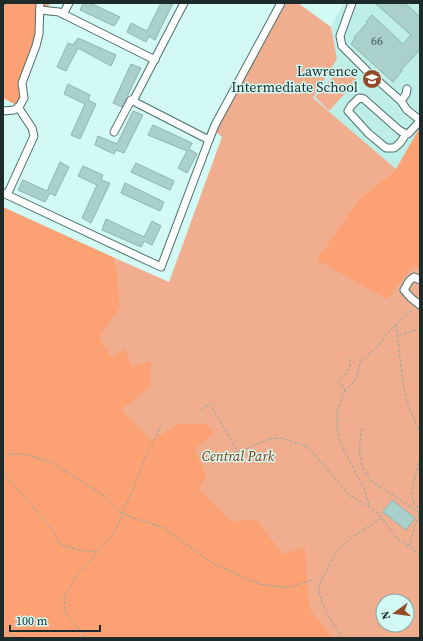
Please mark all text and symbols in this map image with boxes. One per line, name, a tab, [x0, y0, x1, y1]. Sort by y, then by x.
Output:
house number: 66	[371, 33, 383, 49]
place label: Lawrence Intermediate School	[231, 61, 358, 97]
school or university icon: Lawrence Intermediate School	[361, 68, 383, 90]
park label: Central Park	[202, 446, 275, 466]
north arrow	[375, 593, 415, 633]
scale bar	[10, 607, 100, 633]
text: N	[378, 610, 394, 621]
text: 100 m	[16, 613, 48, 629]

